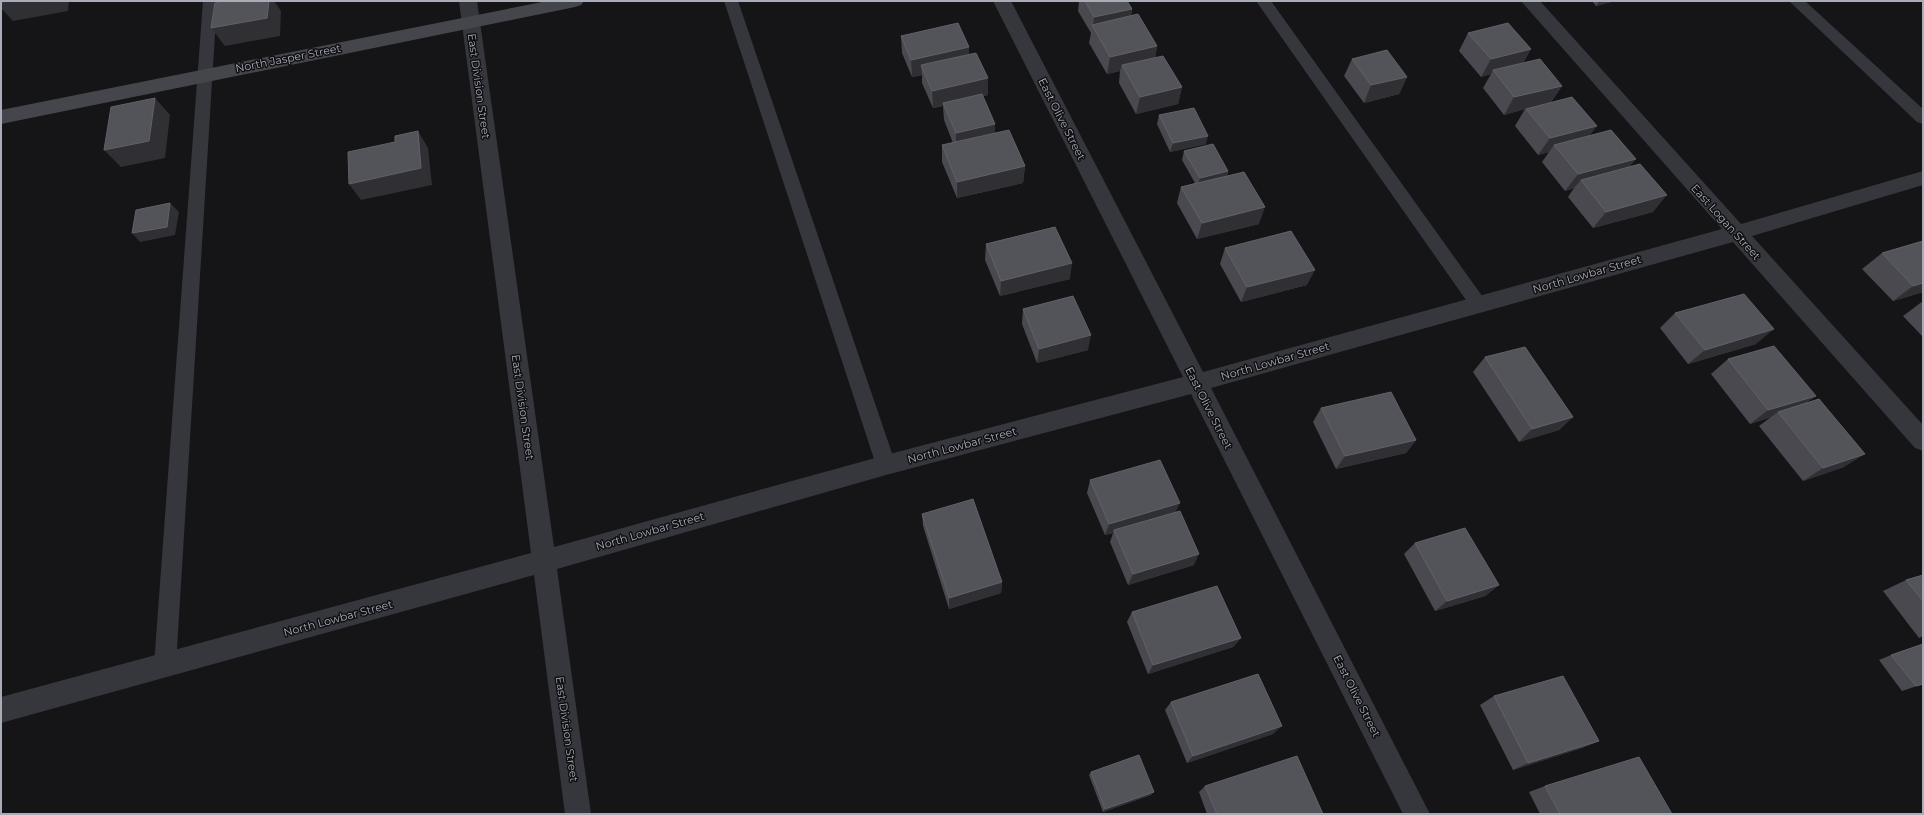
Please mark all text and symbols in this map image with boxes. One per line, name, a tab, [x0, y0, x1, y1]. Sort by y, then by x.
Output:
street label: East Division Street	[465, 32, 493, 140]
street label: North Jasper Street	[234, 41, 342, 75]
street label: East Olive Street	[1035, 76, 1089, 163]
street label: East Logan Street	[1688, 181, 1764, 263]
street label: North Lowbar Street	[1531, 252, 1643, 296]
street label: North Lowbar Street	[1219, 339, 1331, 383]
street label: East Division Street	[509, 353, 537, 461]
street label: East Olive Street	[1182, 365, 1236, 452]
street label: North Lowbar Street	[906, 424, 1019, 466]
street label: North Lowbar Street	[594, 509, 706, 553]
street label: North Lowbar Street	[282, 597, 395, 639]
street label: East Olive Street	[1330, 653, 1384, 740]
street label: East Division Street	[553, 675, 581, 783]

